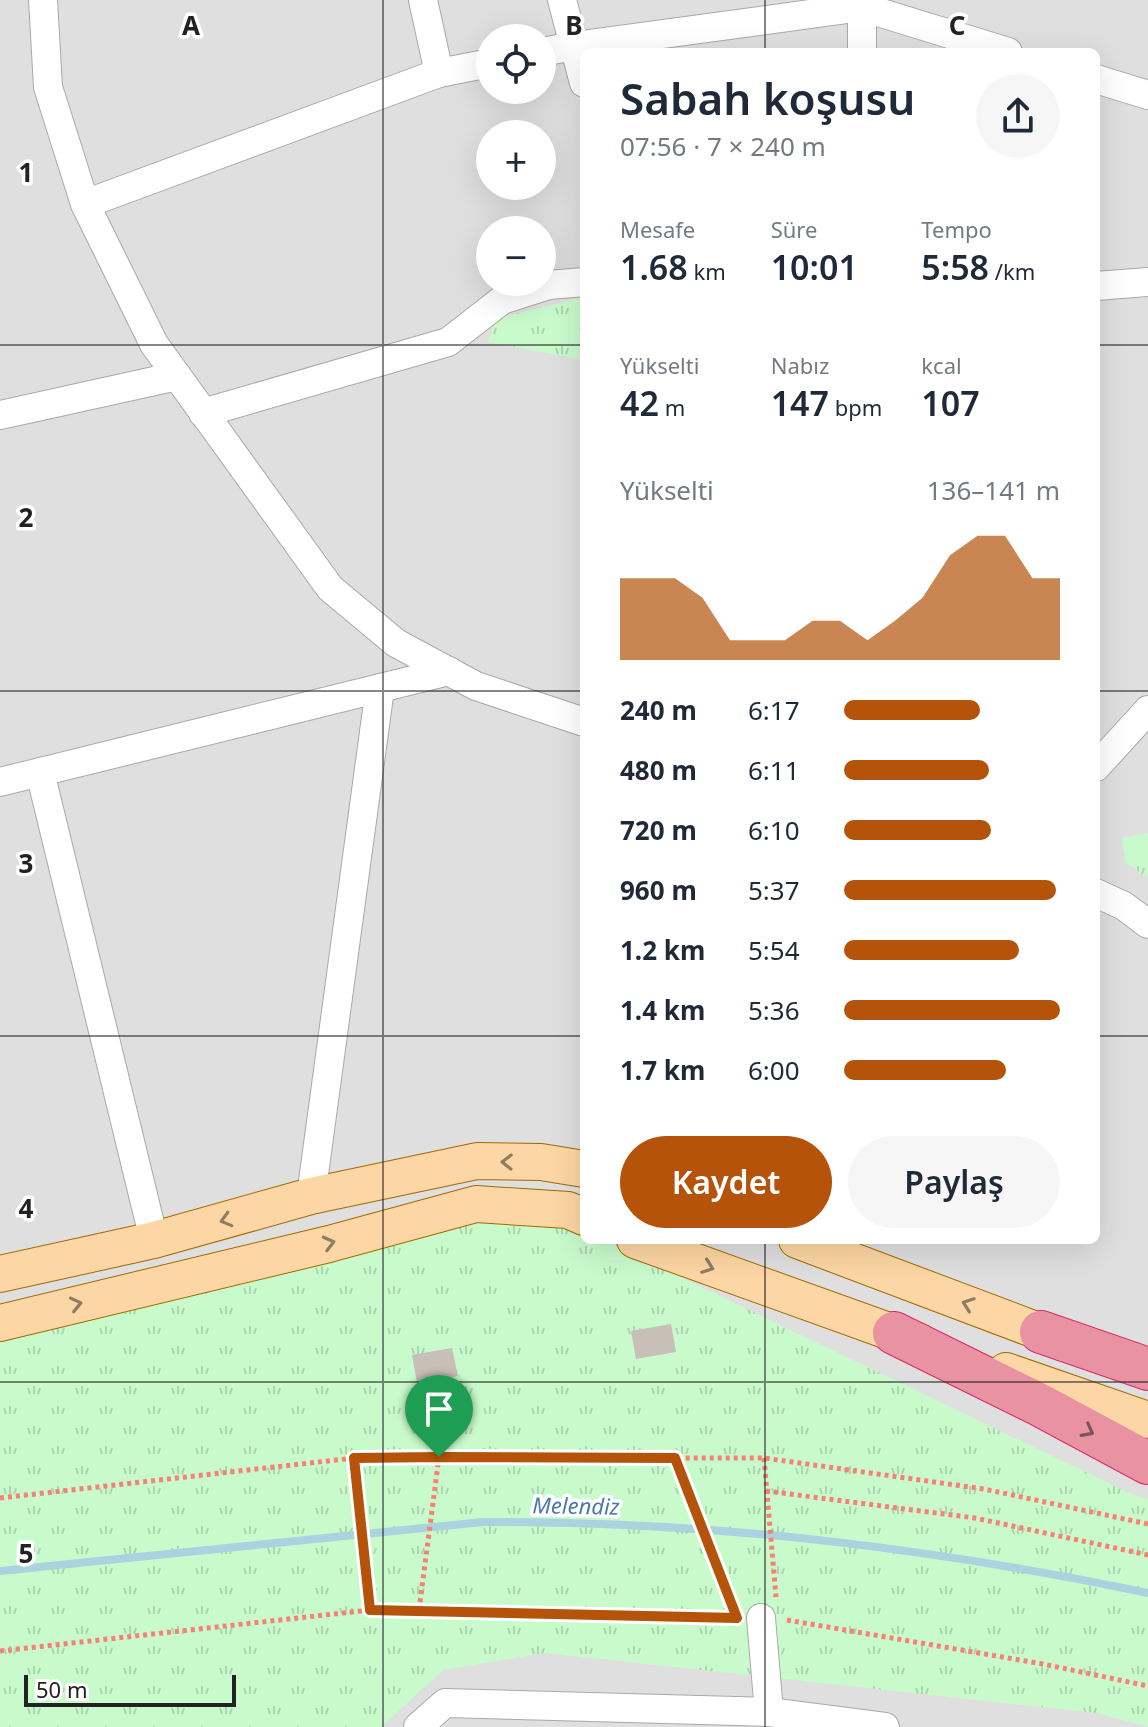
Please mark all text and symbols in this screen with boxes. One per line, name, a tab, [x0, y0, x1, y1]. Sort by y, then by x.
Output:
text: A	[182, 7, 200, 43]
text: B	[565, 7, 583, 43]
text: C	[949, 7, 965, 43]
map controls	[476, 24, 556, 296]
button: locate	[476, 24, 556, 104]
text: Sabah koşusu	[620, 68, 915, 128]
button: share	[976, 74, 1060, 158]
button: +	[476, 120, 556, 200]
text: 07:56 · 7 × 240 m	[620, 128, 826, 164]
text: 1	[19, 154, 33, 190]
text: Mesafe	[620, 214, 695, 244]
text: Süre	[771, 214, 817, 244]
text: Tempo	[921, 214, 992, 244]
button: −	[476, 216, 556, 296]
text: 1.68	[620, 244, 688, 290]
text: 10:01	[771, 244, 858, 290]
text: 5:58	[921, 244, 989, 290]
text: km	[688, 256, 726, 286]
text: /km	[989, 256, 1035, 286]
text: Yükselti	[620, 350, 699, 380]
text: Nabız	[771, 350, 829, 380]
text: kcal	[921, 350, 962, 380]
text: 42	[620, 380, 659, 426]
text: 147	[771, 380, 829, 426]
text: 107	[921, 380, 980, 426]
text: m	[659, 392, 685, 422]
text: bpm	[829, 392, 882, 422]
text: Yükselti	[620, 472, 714, 508]
text: 136–141 m	[927, 472, 1060, 508]
text: 2	[19, 499, 34, 535]
text: 240 m	[620, 692, 697, 728]
text: 6:17	[748, 692, 800, 728]
text: 480 m	[620, 752, 697, 788]
text: 6:11	[748, 752, 800, 788]
text: 720 m	[620, 812, 697, 848]
text: 6:10	[748, 812, 800, 848]
text: 3	[19, 845, 33, 881]
text: 960 m	[620, 872, 697, 908]
text: 5:37	[748, 872, 800, 908]
text: 1.2 km	[620, 932, 705, 968]
text: 5:54	[748, 932, 800, 968]
text: 1.4 km	[620, 992, 705, 1028]
text: 5:36	[748, 992, 800, 1028]
text: 1.7 km	[620, 1052, 705, 1088]
text: 6:00	[748, 1052, 800, 1088]
button: Kaydet	[620, 1136, 832, 1228]
button: Paylaş	[848, 1136, 1060, 1228]
one-way arrow	[500, 1153, 513, 1170]
text: 4	[19, 1190, 34, 1226]
one-way arrow	[219, 1211, 233, 1227]
one-way arrow	[321, 1236, 335, 1253]
one-way arrow	[700, 1257, 714, 1274]
one-way arrow	[68, 1297, 82, 1314]
one-way arrow	[962, 1297, 976, 1314]
pin	[405, 1375, 473, 1457]
icon: arrive	[417, 1387, 461, 1431]
one-way arrow	[1080, 1421, 1094, 1437]
water label: Melendiz	[532, 1489, 620, 1521]
text: 5	[19, 1535, 33, 1571]
scale bar	[24, 1671, 236, 1707]
text: 50 m	[36, 1674, 87, 1704]

